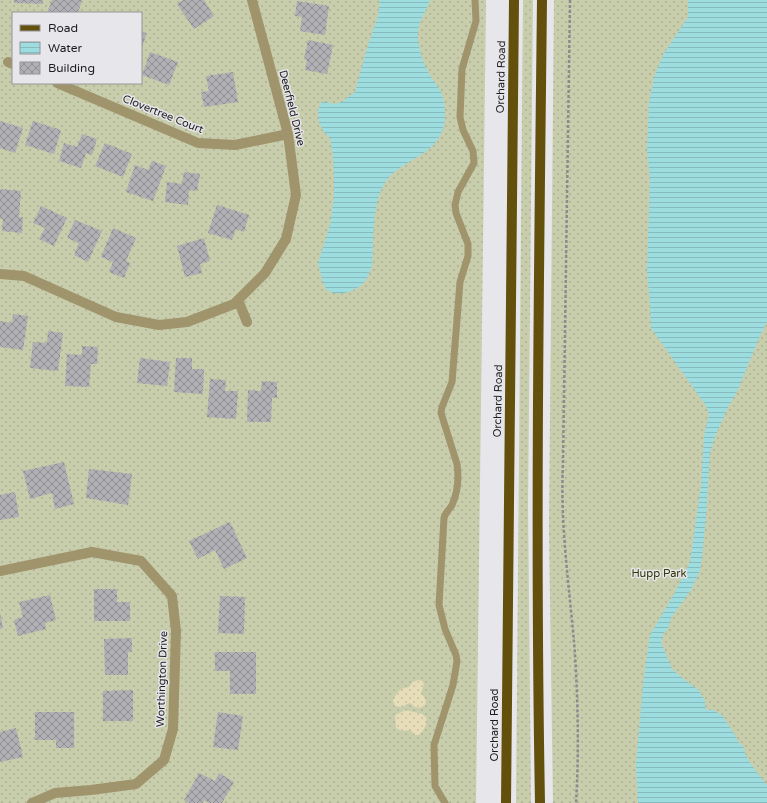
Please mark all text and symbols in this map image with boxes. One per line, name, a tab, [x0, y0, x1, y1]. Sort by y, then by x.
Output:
legend	[12, 12, 142, 84]
text: Road	[48, 21, 78, 35]
street label: Orchard Road	[494, 40, 508, 114]
text: Water	[48, 41, 83, 55]
text: Building	[48, 61, 95, 75]
street label: Deerfield Drive	[276, 69, 308, 147]
street label: Clovertree Court	[121, 92, 205, 136]
street label: Orchard Road	[491, 364, 505, 438]
park label: Hupp Park	[631, 567, 687, 580]
street label: Worthington Drive	[154, 631, 170, 727]
street label: Orchard Road	[488, 688, 501, 762]

